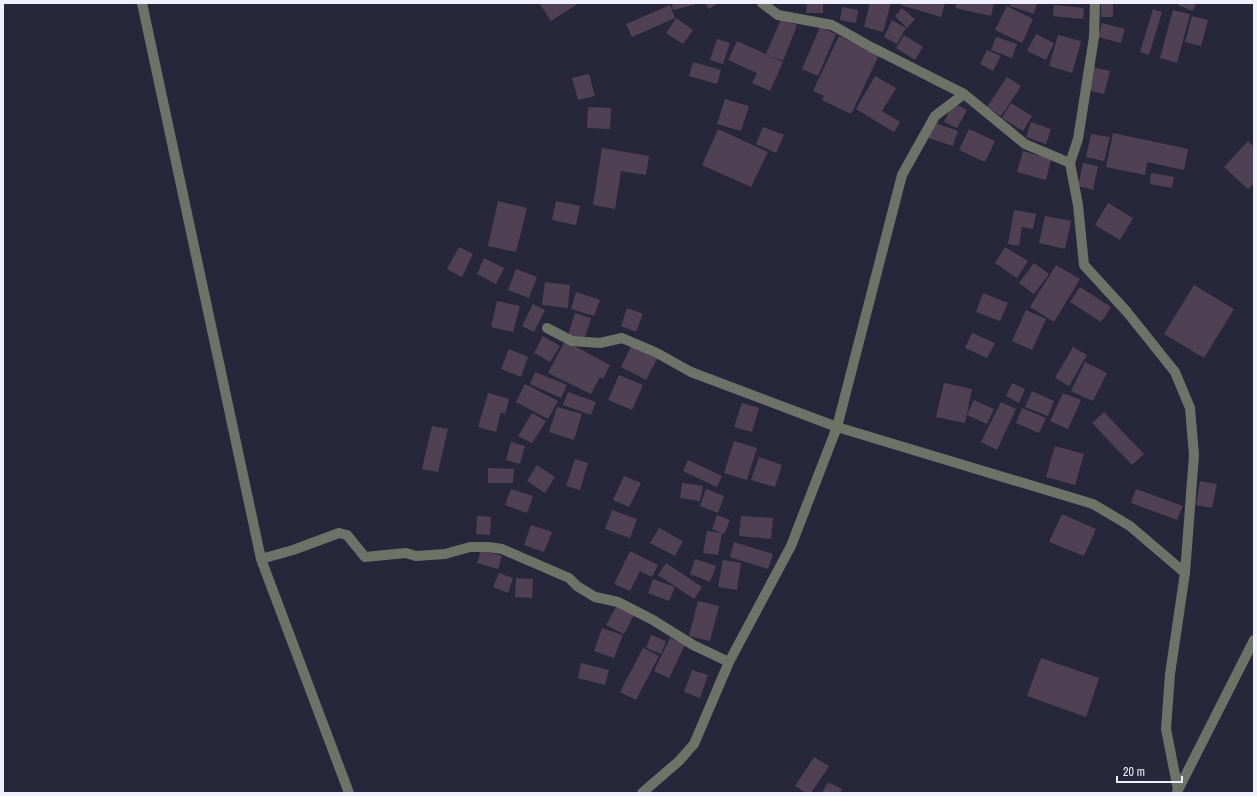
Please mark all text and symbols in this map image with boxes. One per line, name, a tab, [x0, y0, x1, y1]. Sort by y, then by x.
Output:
scale bar	[1117, 758, 1182, 784]
text: 20 m	[1123, 764, 1145, 780]

